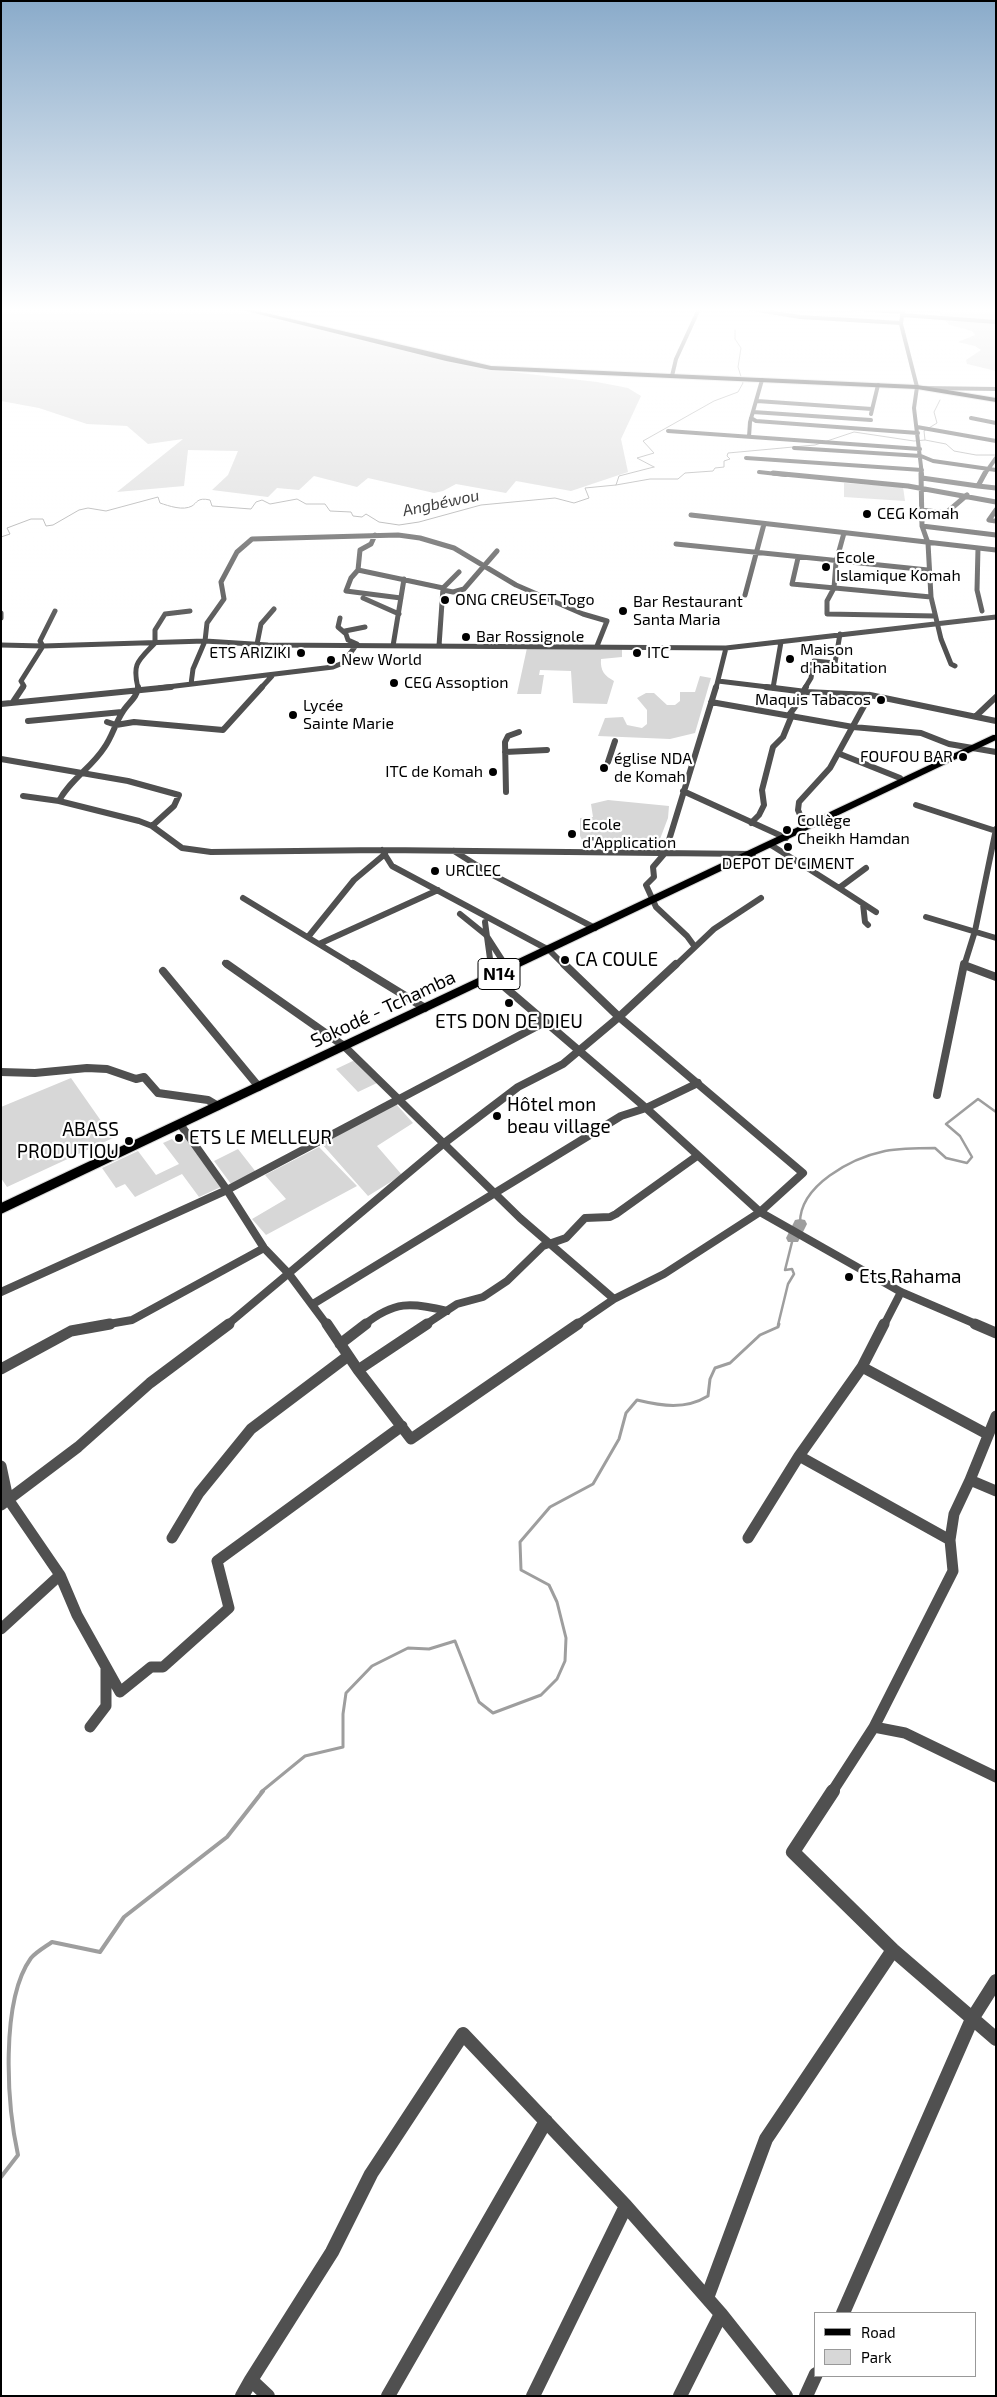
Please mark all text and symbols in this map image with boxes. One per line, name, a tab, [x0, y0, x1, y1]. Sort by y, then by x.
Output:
water label: Angbéwou	[401, 486, 481, 520]
place label: CEG Komah	[877, 504, 959, 524]
marker: CEG Komah	[861, 508, 873, 520]
place label: Ecole Islamique Komah	[836, 548, 961, 586]
marker: Ecole Islamique Komah	[820, 561, 832, 573]
place label: ONG CREUSET Togo	[455, 590, 595, 610]
place label: Bar Restaurant Santa Maria	[633, 592, 743, 630]
marker: ONG CREUSET Togo	[439, 594, 451, 606]
marker: Bar Restaurant Santa Maria	[617, 605, 629, 617]
place label: Bar Rossignole	[476, 627, 584, 647]
marker: Bar Rossignole	[460, 631, 472, 643]
place label: Maison d'habitation	[800, 640, 887, 678]
place label: ETS ARIZIKI	[209, 643, 291, 663]
place label: ITC	[647, 643, 669, 663]
marker: ETS ARIZIKI	[295, 647, 307, 659]
marker: ITC	[631, 647, 643, 659]
place label: New World	[341, 650, 422, 670]
marker: Maison d'habitation	[784, 653, 796, 665]
marker: New World	[325, 654, 337, 666]
place label: CEG Assoption	[404, 673, 509, 693]
marker: CEG Assoption	[388, 677, 400, 689]
place label: Maquis Tabacos	[755, 690, 871, 710]
marker: Maquis Tabacos	[875, 694, 887, 706]
place label: Lycée Sainte Marie	[303, 696, 394, 734]
marker: Lycée Sainte Marie	[287, 709, 299, 721]
place label: FOUFOU BAR	[860, 747, 953, 767]
place label: église NDA de Komah	[614, 749, 692, 787]
marker: FOUFOU BAR	[957, 751, 969, 763]
place label: ITC de Komah	[385, 762, 483, 782]
marker: église NDA de Komah	[598, 762, 610, 774]
marker: ITC de Komah	[487, 766, 499, 778]
place label: Collège Cheikh Hamdan	[797, 811, 910, 849]
place label: Ecole d'Application	[582, 815, 676, 853]
marker: Collège Cheikh Hamdan	[781, 824, 793, 836]
marker: Ecole d'Application	[566, 828, 578, 840]
marker: DEPOT DE CIMENT	[782, 841, 794, 853]
place label: DEPOT DE CIMENT	[722, 854, 854, 874]
place label: URCLEC	[445, 861, 501, 881]
marker: URCLEC	[429, 865, 441, 877]
place label: CA COULE	[575, 949, 658, 971]
marker: CA COULE	[559, 954, 571, 966]
road number: N14	[478, 959, 520, 990]
street label: Sokodé - Tchamba	[307, 965, 459, 1053]
marker: ETS DON DE DIEU	[503, 997, 515, 1009]
place label: ETS DON DE DIEU	[435, 1011, 583, 1033]
place label: Hôtel mon beau village	[507, 1094, 611, 1138]
marker: Hôtel mon beau village	[491, 1110, 503, 1122]
place label: ABASS PRODUTIOU	[17, 1119, 119, 1163]
place label: ETS LE MELLEUR	[189, 1127, 332, 1149]
marker: ETS LE MELLEUR	[173, 1132, 185, 1144]
marker: ABASS PRODUTIOU	[123, 1135, 135, 1147]
place label: Ets Rahama	[859, 1266, 961, 1288]
marker: Ets Rahama	[843, 1271, 855, 1283]
legend	[814, 2312, 977, 2377]
text: Road	[861, 2323, 896, 2341]
text: Park	[861, 2348, 892, 2366]

